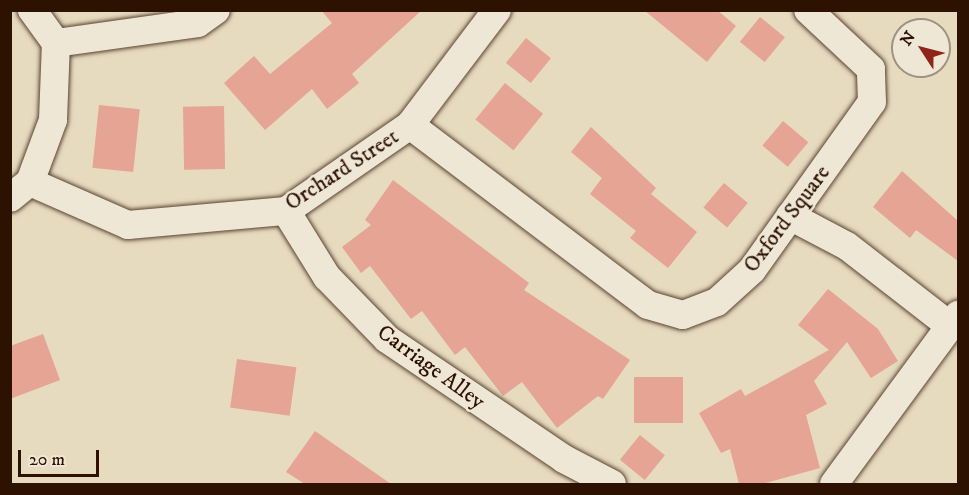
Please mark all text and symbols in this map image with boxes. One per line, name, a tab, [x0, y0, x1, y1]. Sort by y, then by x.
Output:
north arrow	[891, 18, 951, 78]
text: N	[896, 27, 920, 50]
street label: Orchard Street	[280, 124, 404, 216]
street label: Oxford Square	[738, 160, 836, 278]
street label: Carriage Alley	[372, 319, 490, 415]
scale bar	[21, 438, 102, 476]
text: 20 m	[29, 449, 65, 471]

